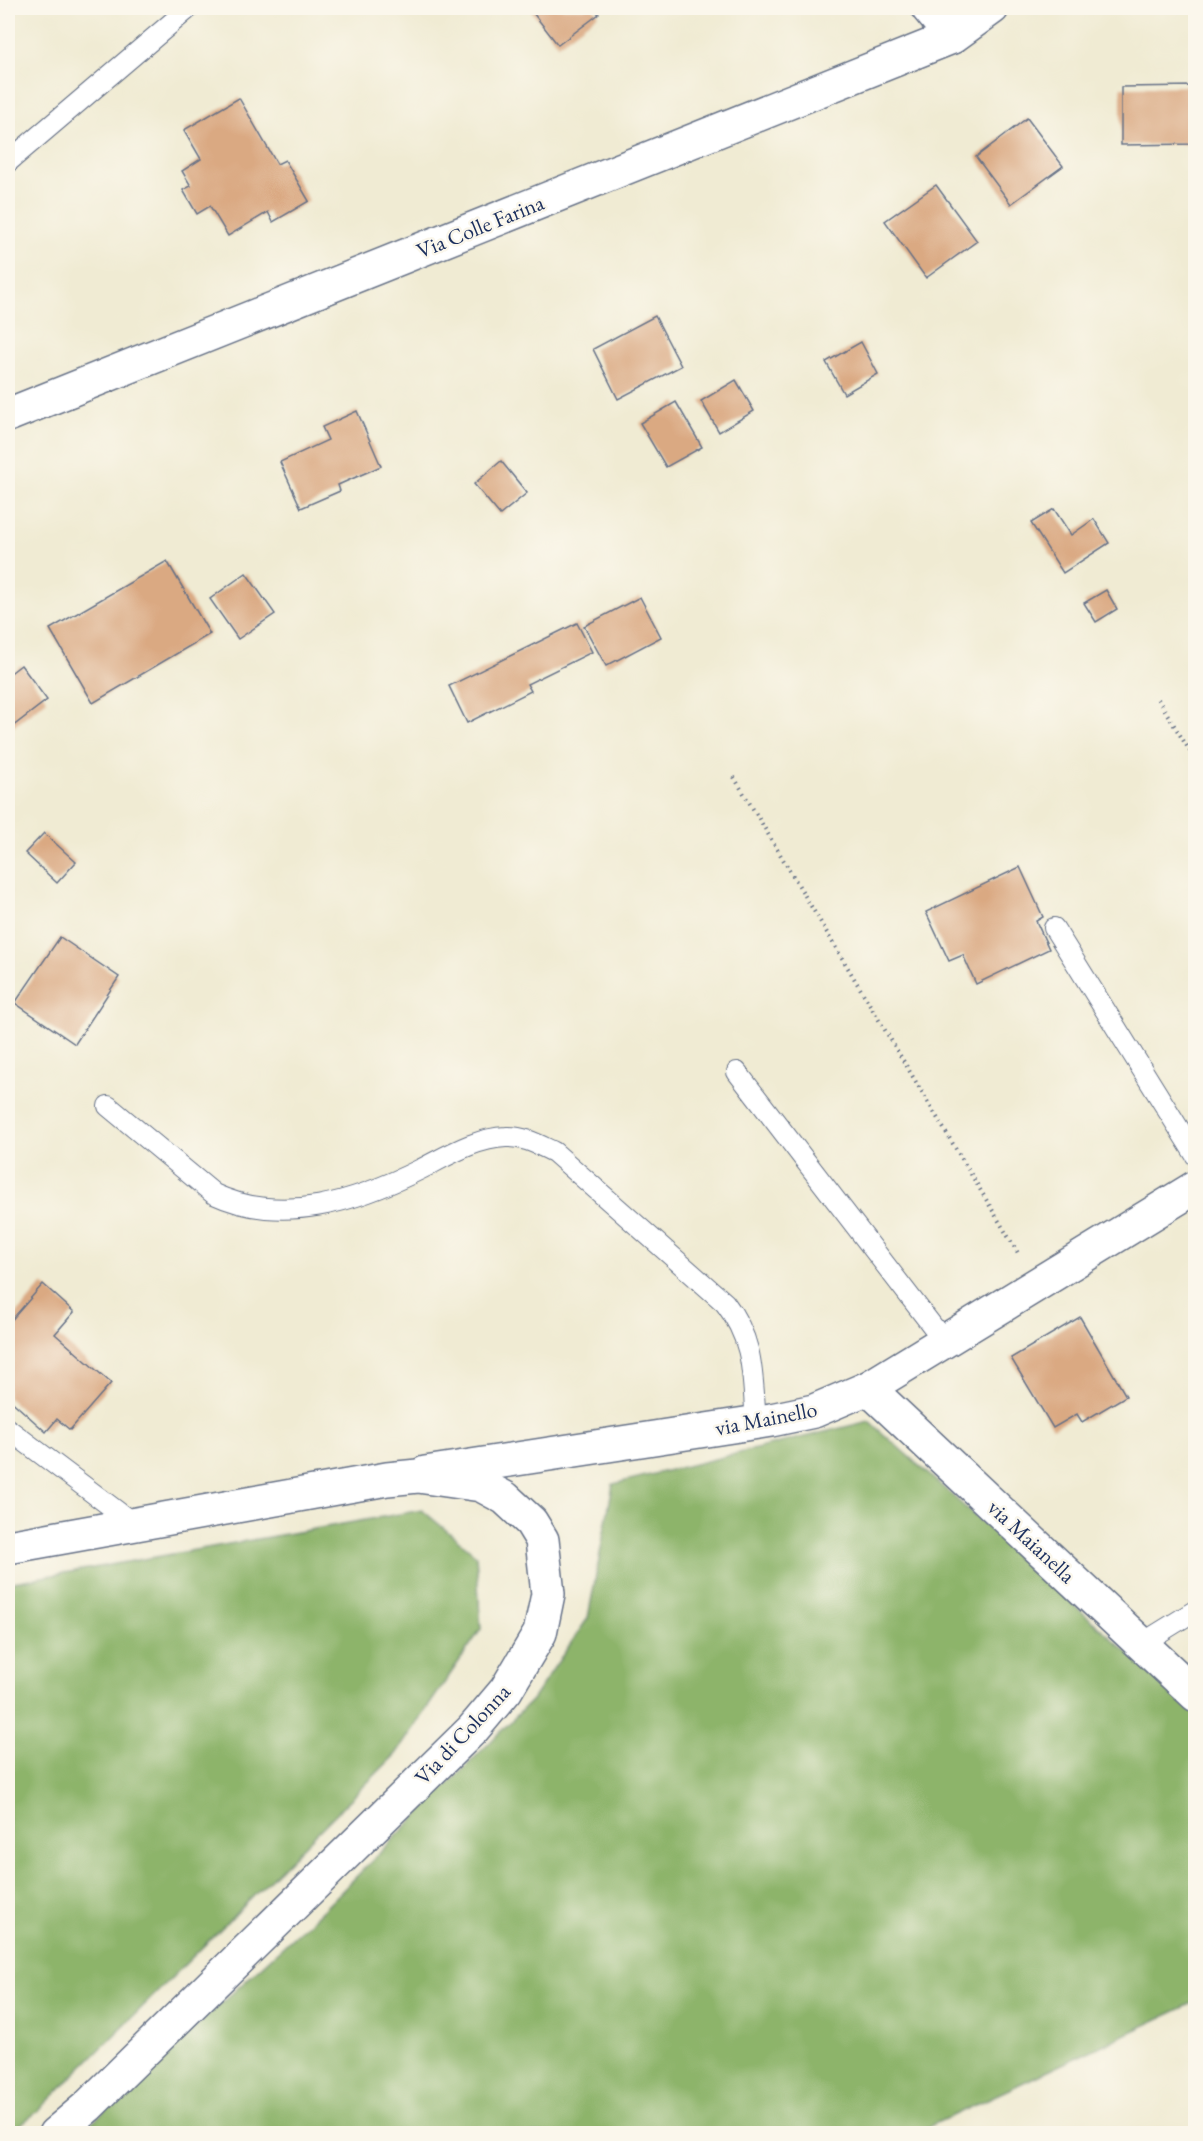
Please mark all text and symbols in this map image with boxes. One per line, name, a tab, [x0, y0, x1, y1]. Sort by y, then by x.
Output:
street label: Via Colle Farina	[412, 188, 548, 265]
street label: via Mainello	[713, 1394, 820, 1443]
street label: via Maianella	[982, 1493, 1082, 1590]
street label: Via di Colonna	[408, 1677, 517, 1791]

